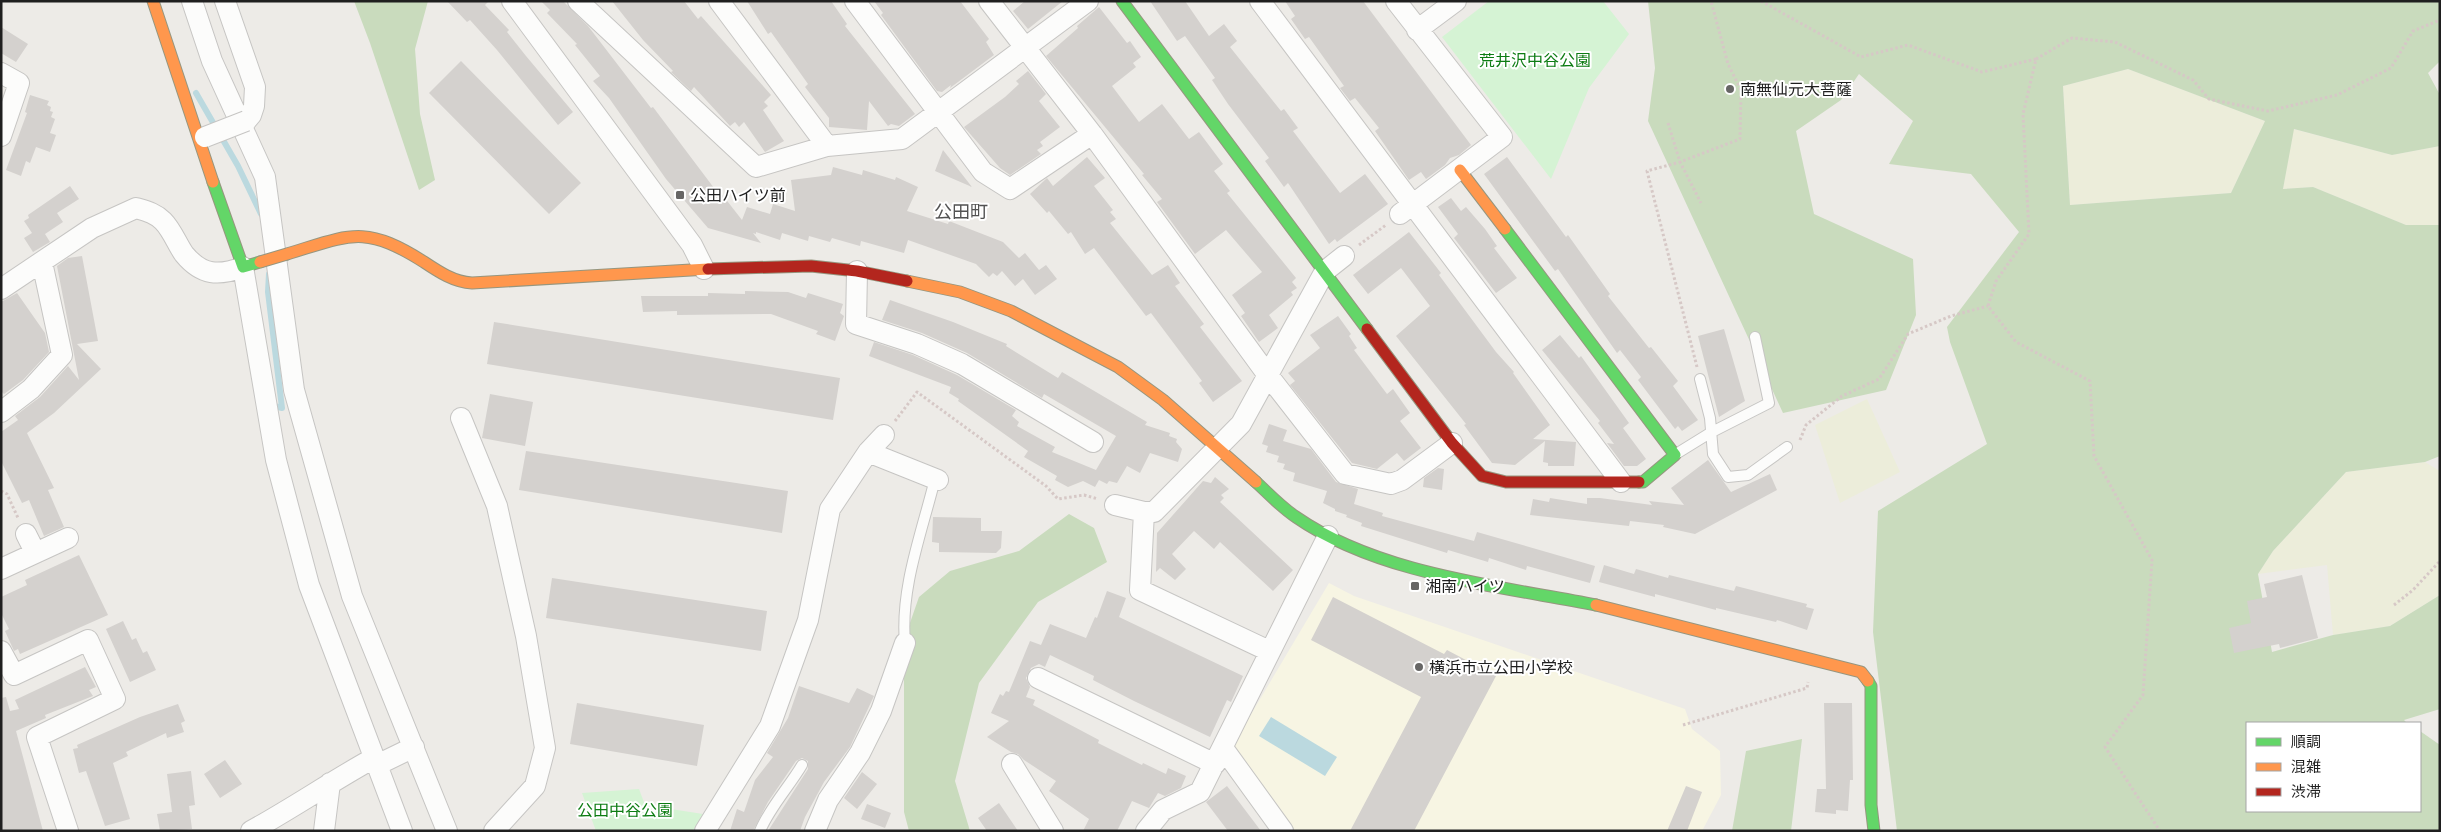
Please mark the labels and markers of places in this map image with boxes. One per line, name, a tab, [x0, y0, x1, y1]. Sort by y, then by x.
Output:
place label: 南無仙元大菩薩	[1740, 78, 1852, 100]
marker: 南無仙元大菩薩	[1724, 83, 1736, 95]
place label: 公田ハイツ前	[690, 184, 786, 206]
marker: 公田ハイツ前	[674, 189, 686, 201]
place label: 湘南ハイツ	[1425, 575, 1505, 597]
marker: 湘南ハイツ	[1409, 580, 1421, 592]
place label: 横浜市立公田小学校	[1429, 656, 1573, 678]
marker: 横浜市立公田小学校	[1413, 661, 1425, 673]

